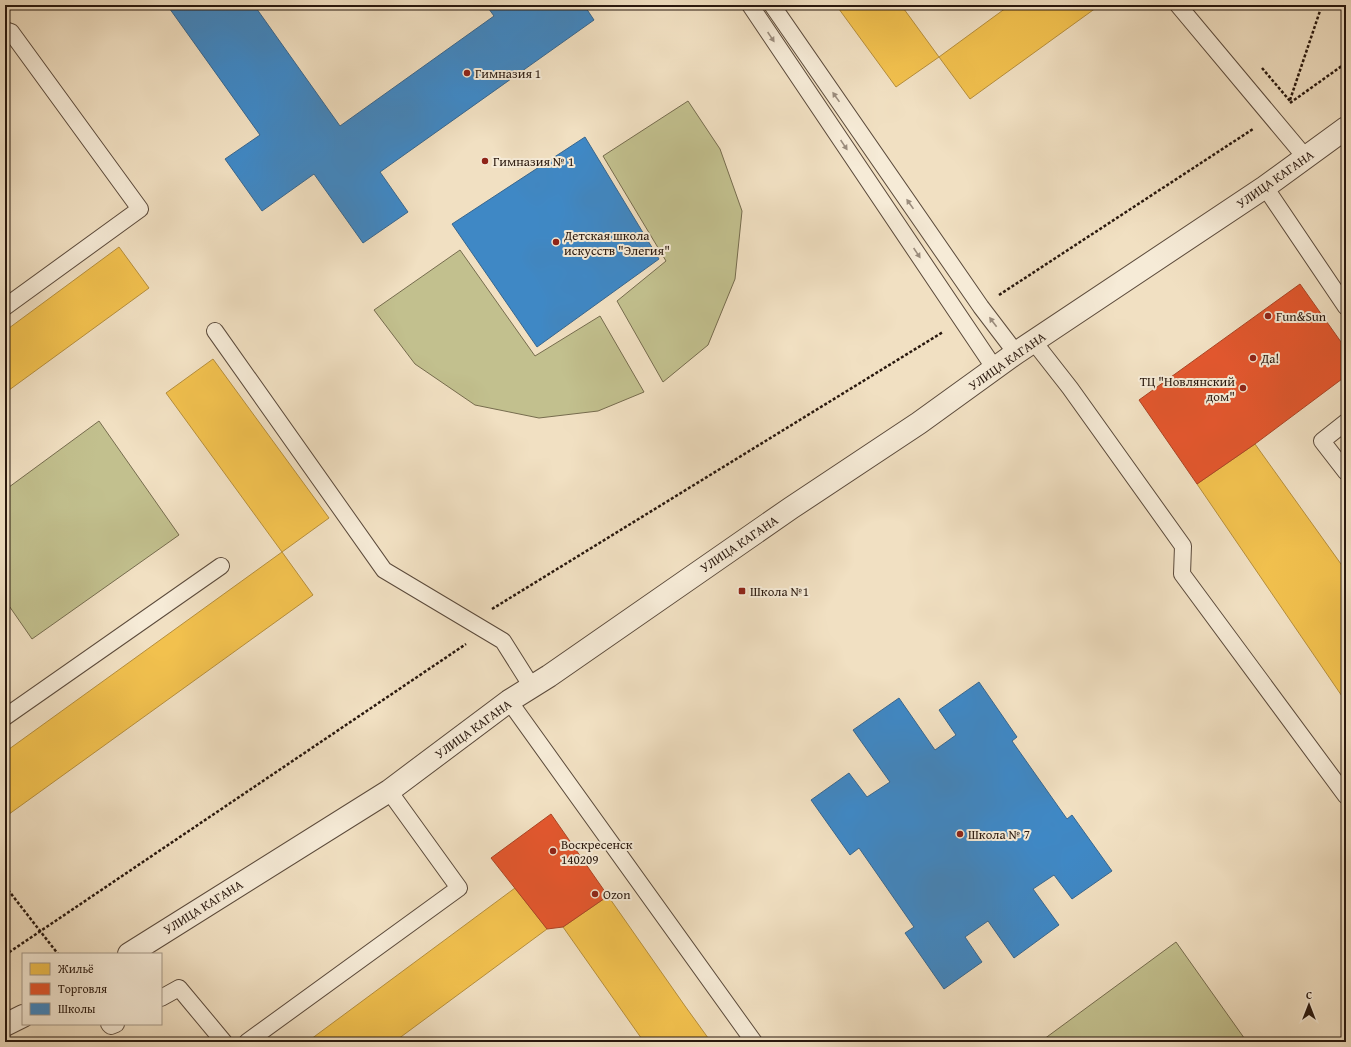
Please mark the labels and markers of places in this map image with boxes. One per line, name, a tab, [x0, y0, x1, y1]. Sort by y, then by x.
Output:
place label: Гимназия 1	[475, 64, 541, 83]
marker: Гимназия 1	[462, 68, 472, 78]
place label: Гимназия № 1	[493, 152, 574, 171]
marker: Гимназия № 1	[480, 156, 490, 166]
place label: Детская школа искусств "Элегия"	[563, 226, 670, 260]
marker: Детская школа искусств "Элегия"	[551, 237, 561, 247]
place label: Fun&Sun	[1276, 307, 1327, 326]
marker: Fun&Sun	[1263, 311, 1273, 321]
place label: Да!	[1260, 349, 1279, 368]
marker: Да!	[1248, 353, 1258, 363]
place label: ТЦ "Новлянский дом"	[1140, 372, 1235, 406]
marker: ТЦ "Новлянский дом"	[1238, 383, 1248, 393]
place label: Школа №1	[750, 582, 809, 601]
marker: Школа №1	[737, 586, 747, 596]
place label: Школа № 7	[968, 825, 1030, 844]
marker: Школа № 7	[955, 829, 965, 839]
place label: Воскресенск 140209	[561, 835, 633, 869]
marker: Воскресенск 140209	[548, 846, 558, 856]
place label: Ozon	[603, 885, 631, 904]
marker: Ozon	[590, 889, 600, 899]

